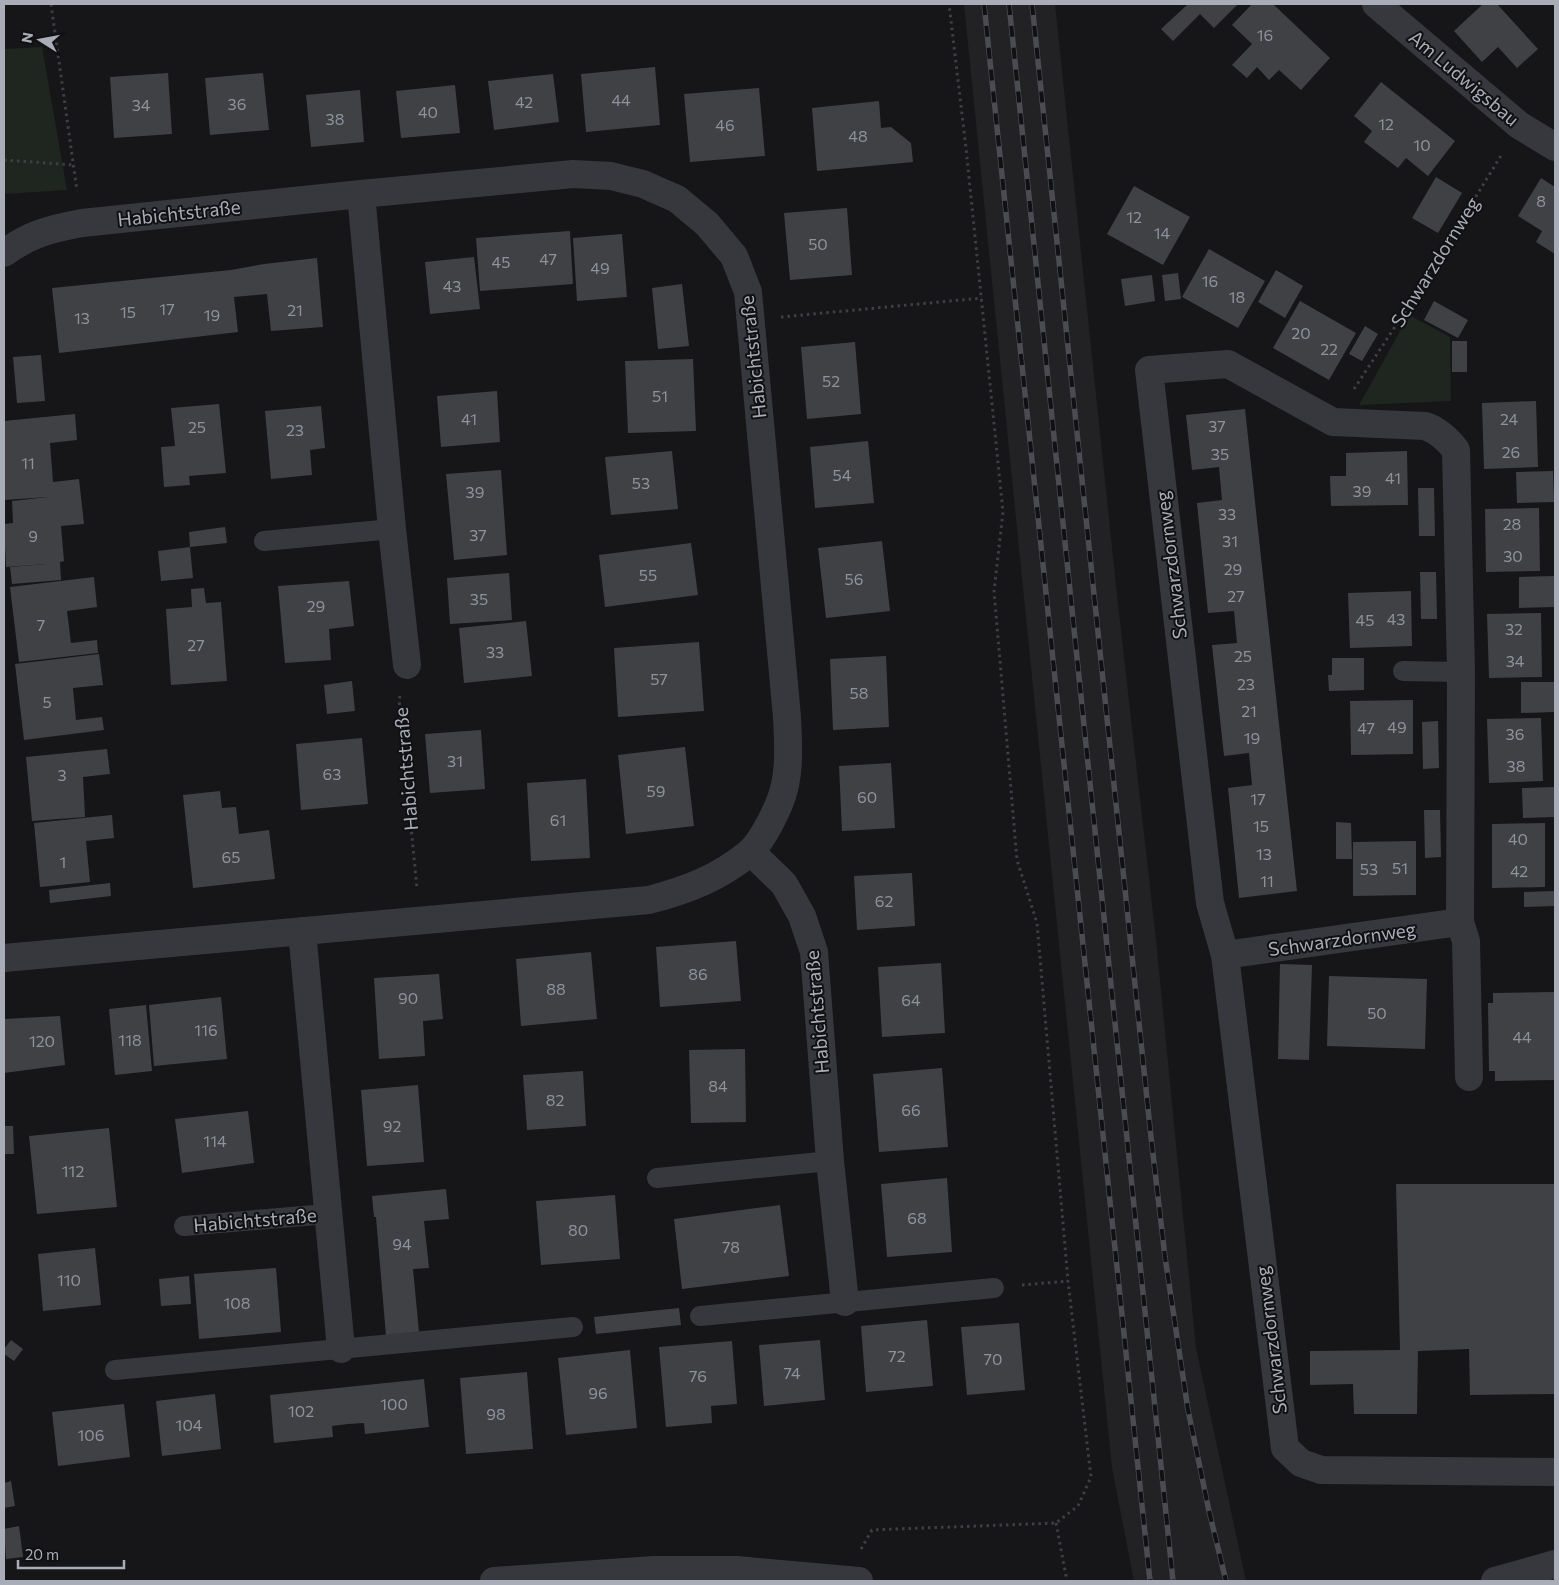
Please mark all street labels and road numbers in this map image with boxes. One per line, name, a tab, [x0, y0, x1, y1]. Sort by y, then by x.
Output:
street label: Am Ludwigsbau	[1405, 25, 1524, 130]
street label: Schwarzdornweg	[1385, 192, 1484, 331]
street label: Habichtstraße	[116, 195, 242, 230]
street label: Habichtstraße	[735, 294, 770, 420]
street label: Schwarzdornweg	[1150, 490, 1191, 640]
street label: Habichtstraße	[389, 706, 422, 832]
street label: Schwarzdornweg	[1267, 917, 1417, 960]
street label: Habichtstraße	[800, 949, 833, 1075]
street label: Habichtstraße	[192, 1203, 318, 1236]
street label: Schwarzdornweg	[1250, 1265, 1291, 1415]

